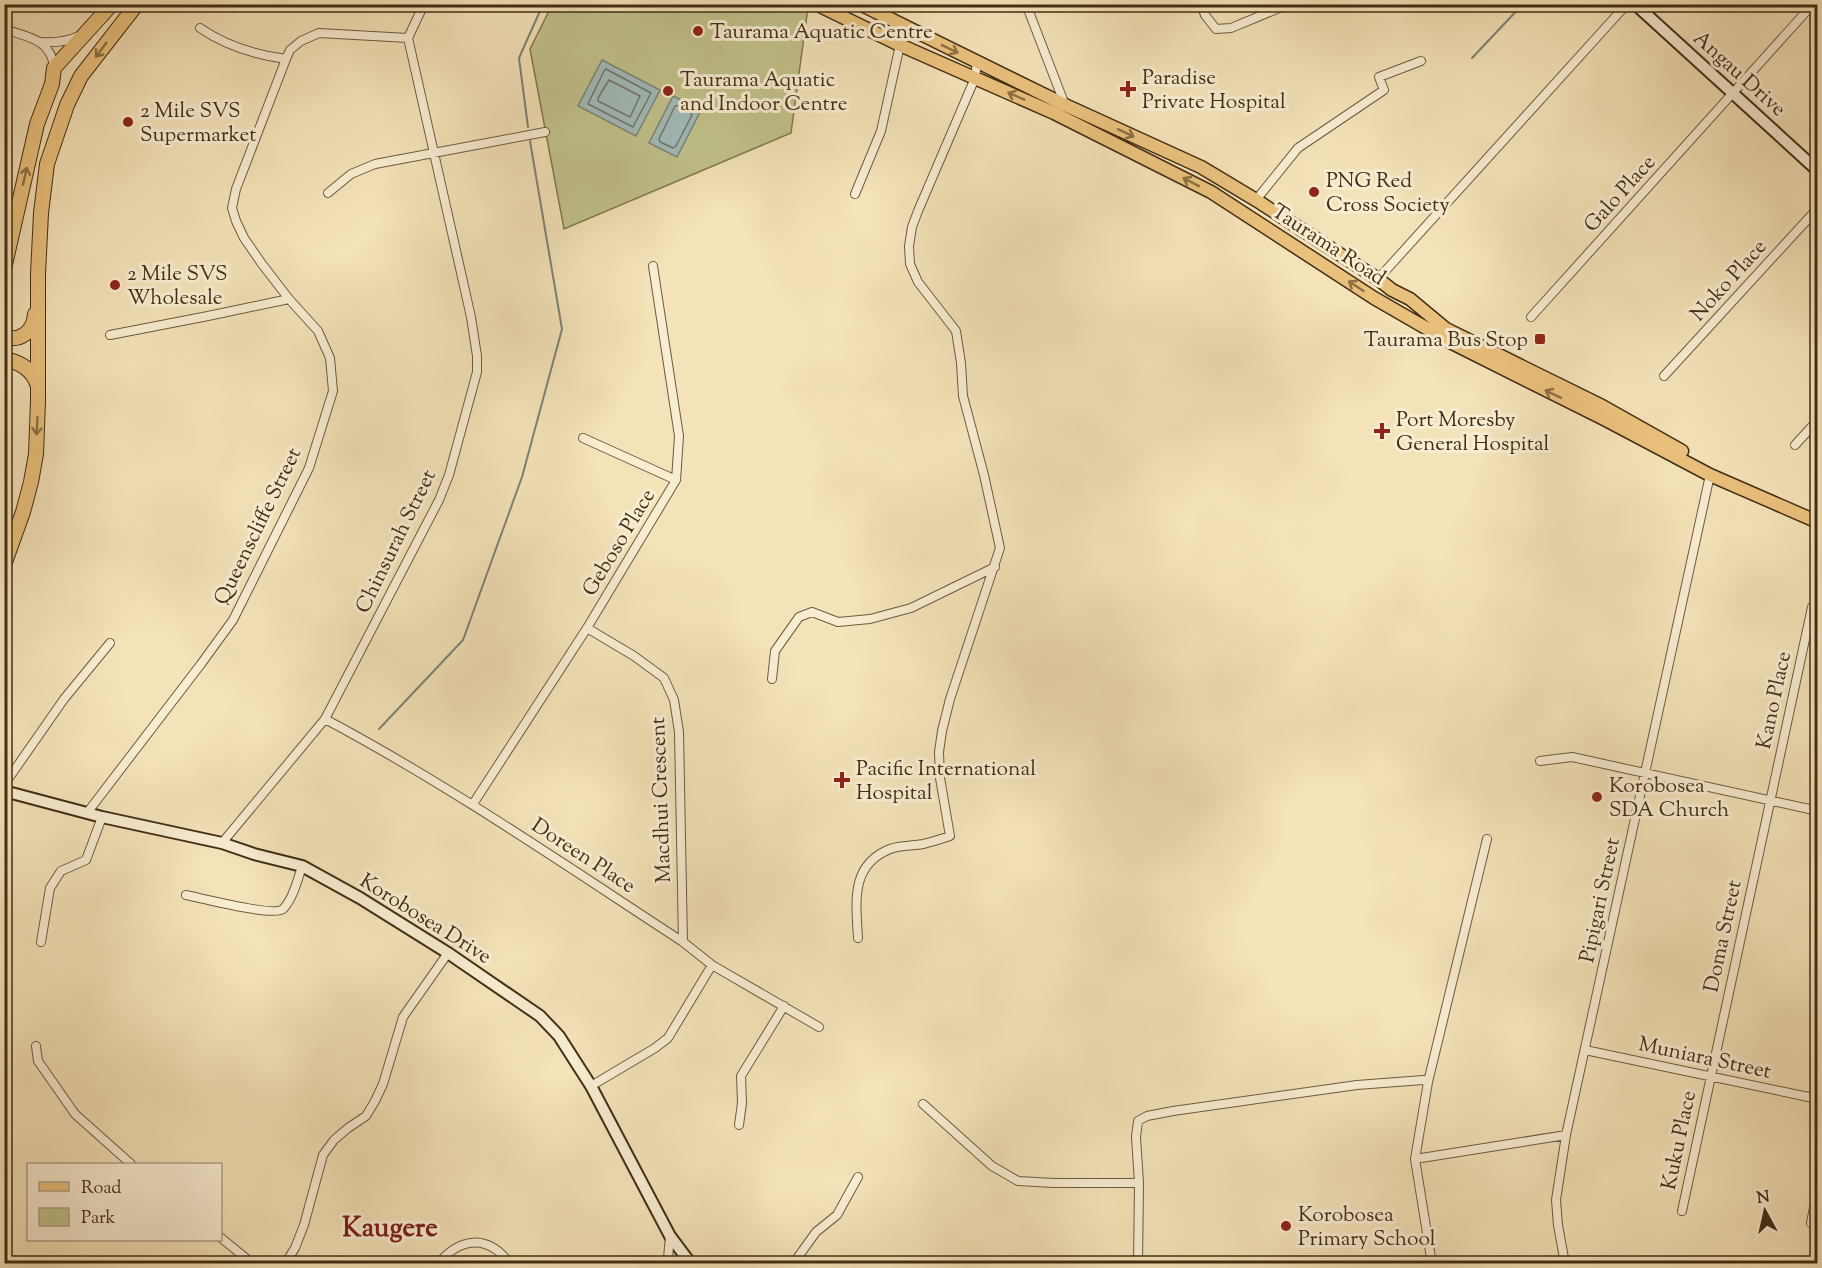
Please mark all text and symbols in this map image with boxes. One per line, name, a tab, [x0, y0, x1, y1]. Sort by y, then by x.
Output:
place label: Taurama Aquatic Centre	[710, 18, 933, 48]
marker: Taurama Aquatic Centre	[691, 24, 705, 38]
street label: Angau Drive	[1686, 25, 1792, 124]
one-way arrow	[94, 42, 107, 58]
one-way arrow	[941, 43, 959, 55]
place label: Paradise Private Hospital	[1142, 64, 1286, 118]
place label: Taurama Aquatic and Indoor Centre	[680, 66, 847, 120]
marker: Paradise Private Hospital	[1119, 80, 1137, 98]
marker: Taurama Aquatic and Indoor Centre	[661, 84, 675, 98]
one-way arrow	[1008, 90, 1026, 102]
place label: 2 Mile SVS Supermarket	[140, 97, 256, 151]
marker: 2 Mile SVS Supermarket	[121, 115, 135, 129]
one-way arrow	[1116, 128, 1134, 139]
street label: Galo Place	[1578, 149, 1663, 240]
one-way arrow	[20, 167, 32, 186]
place label: PNG Red Cross Society	[1326, 167, 1450, 221]
one-way arrow	[1183, 176, 1201, 187]
marker: PNG Red Cross Society	[1307, 185, 1321, 199]
street label: Taurama Road	[1265, 198, 1391, 294]
street label: Noko Place	[1684, 234, 1775, 329]
place label: 2 Mile SVS Wholesale	[127, 260, 228, 314]
marker: 2 Mile SVS Wholesale	[108, 278, 122, 292]
one-way arrow	[1348, 280, 1365, 292]
place label: Taurama Bus Stop	[1364, 326, 1528, 356]
marker: Taurama Bus Stop	[1533, 332, 1547, 346]
one-way arrow	[1545, 387, 1563, 399]
place label: Port Moresby General Hospital	[1396, 406, 1550, 460]
one-way arrow	[32, 415, 43, 435]
marker: Port Moresby General Hospital	[1373, 422, 1391, 440]
street label: Queenscliffe Street	[208, 443, 310, 611]
street label: Chinsurah Street	[349, 465, 445, 619]
street label: Geboso Place	[576, 484, 664, 602]
street label: Kano Place	[1750, 649, 1800, 752]
street label: Macdhui Crescent	[644, 717, 680, 883]
place label: Pacific International Hospital	[856, 755, 1036, 809]
marker: Pacific International Hospital	[833, 771, 851, 789]
place label: Korobosea SDA Church	[1609, 772, 1729, 826]
marker: Korobosea SDA Church	[1590, 790, 1604, 804]
street label: Doreen Place	[525, 812, 641, 902]
street label: Pipigari Street	[1573, 835, 1629, 966]
street label: Korobosea Drive	[353, 867, 497, 972]
street label: Doma Street	[1697, 878, 1750, 995]
street label: Muniara Street	[1635, 1030, 1774, 1088]
street label: Kuku Place	[1655, 1088, 1705, 1193]
legend	[27, 1163, 222, 1241]
text: Road	[81, 1176, 121, 1202]
north arrow	[1735, 1181, 1795, 1241]
text: N	[1755, 1186, 1771, 1211]
place label: Korobosea Primary School	[1298, 1201, 1436, 1255]
text: Park	[81, 1206, 116, 1232]
district label: Kaugere	[342, 1210, 438, 1249]
marker: Korobosea Primary School	[1279, 1219, 1293, 1233]

